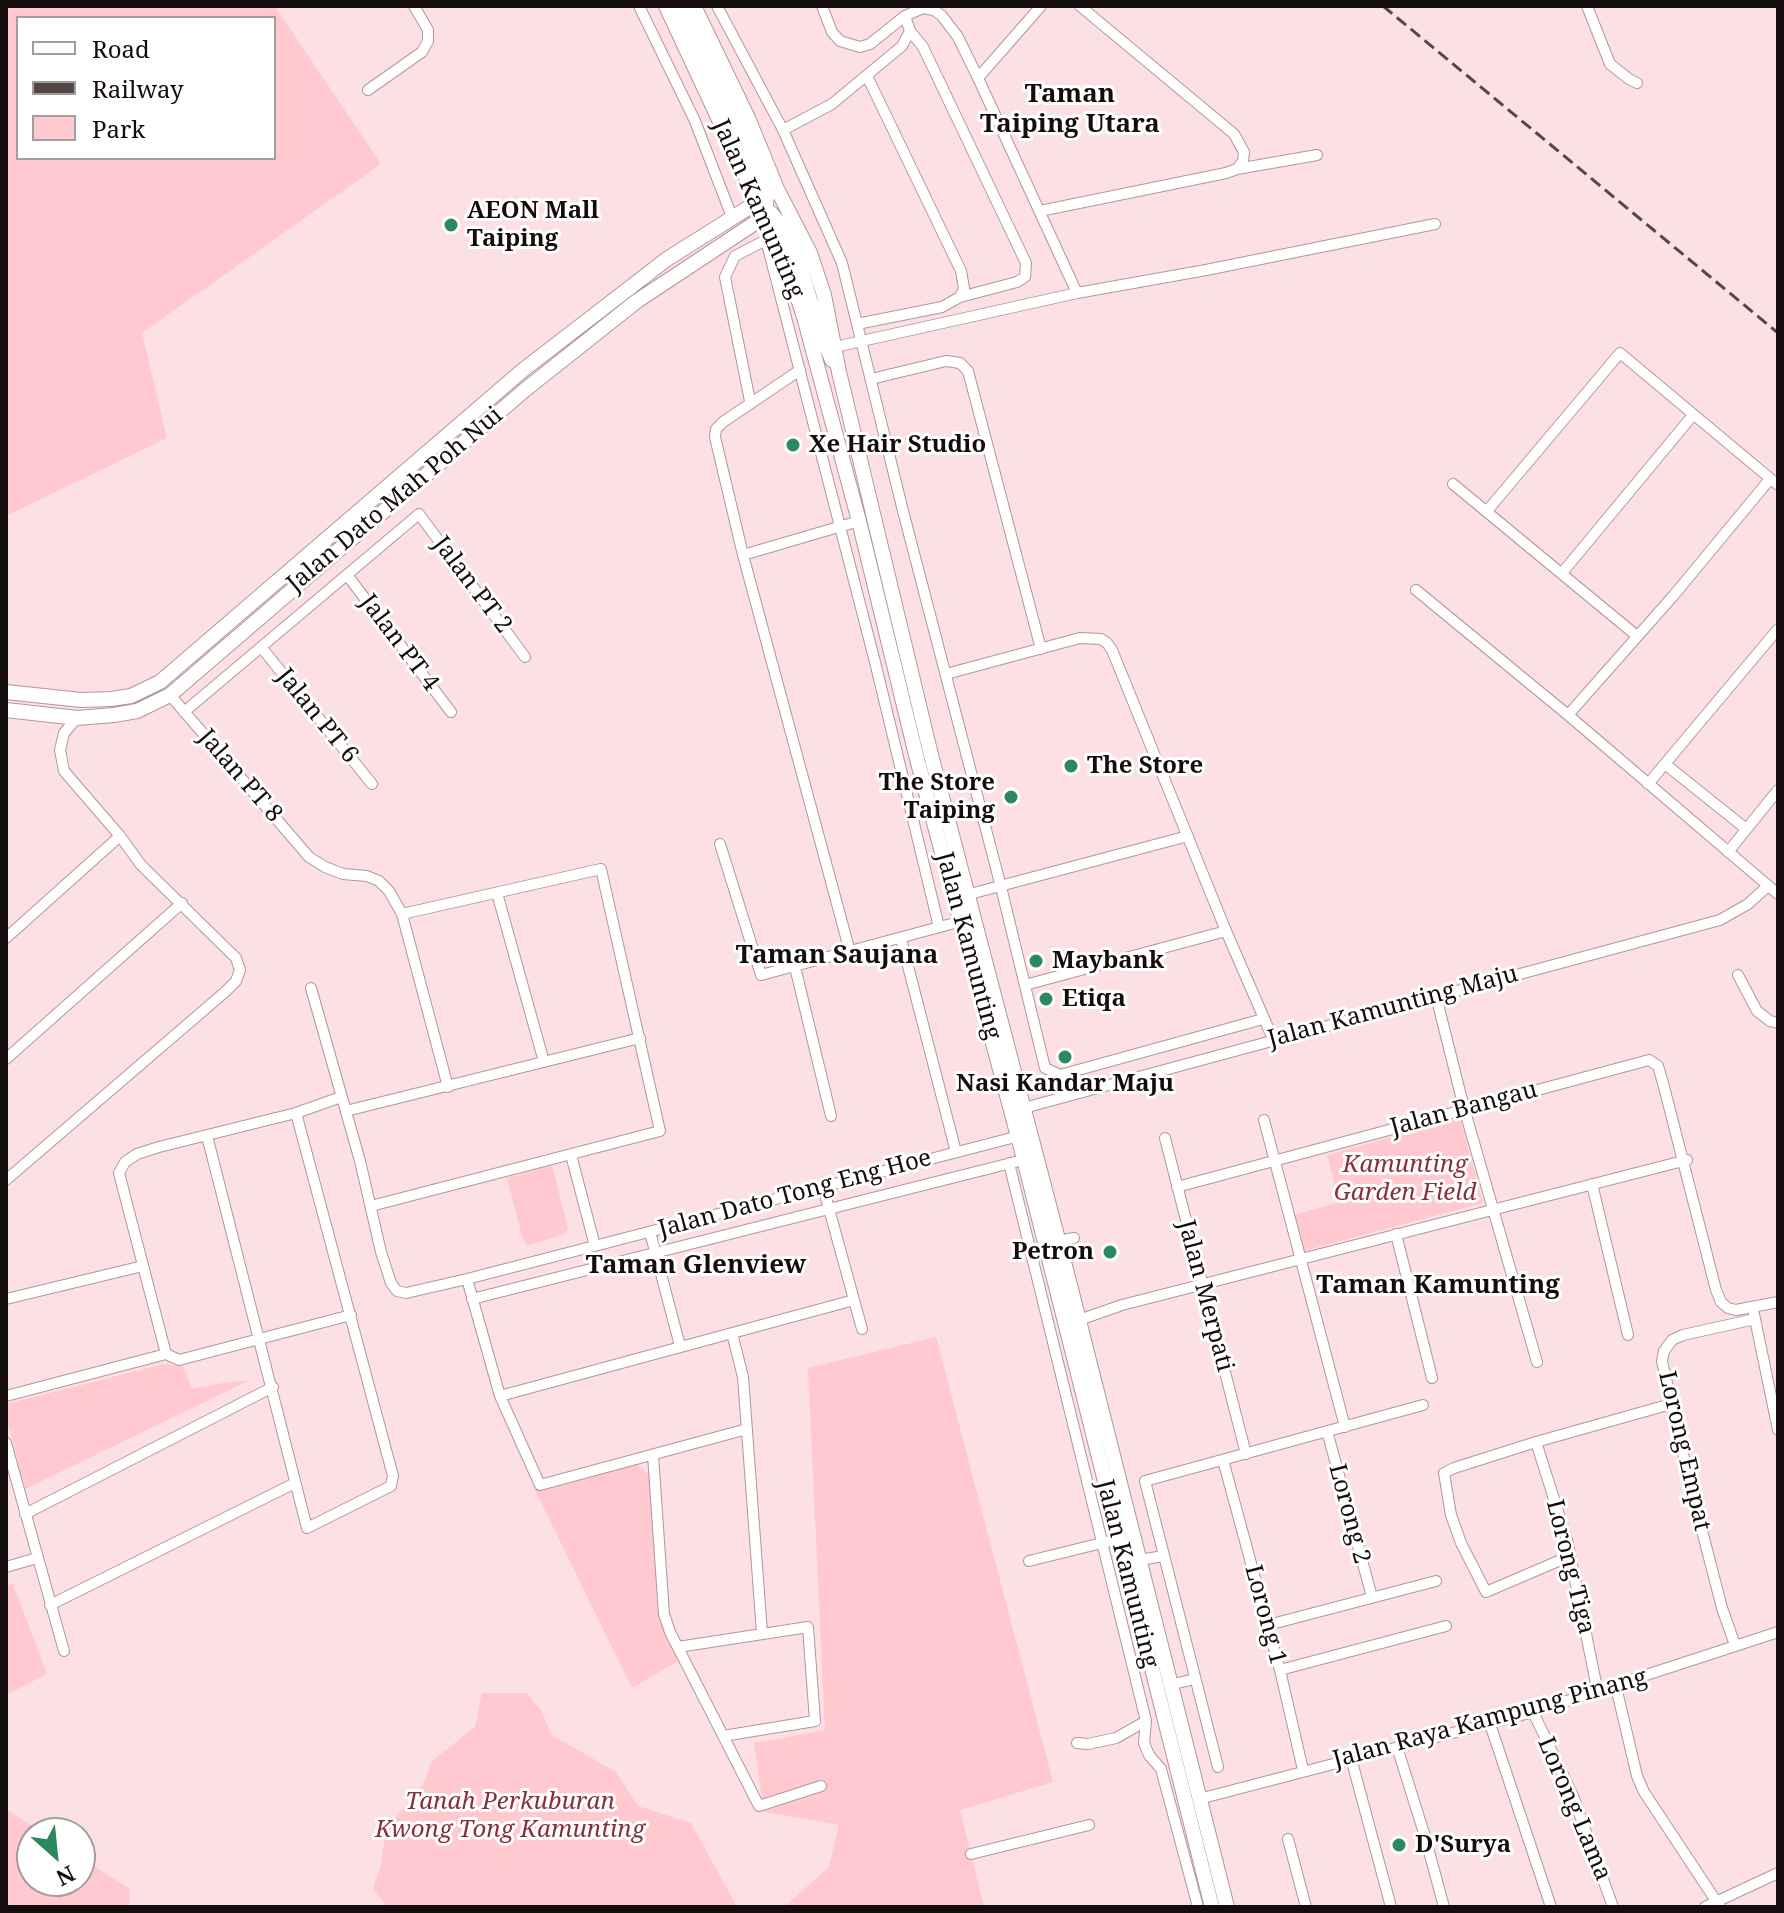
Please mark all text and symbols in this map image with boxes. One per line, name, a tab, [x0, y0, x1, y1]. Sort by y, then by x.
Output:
legend	[16, 16, 276, 160]
text: Road	[92, 32, 150, 65]
text: Railway	[92, 72, 184, 105]
district label: Taman Taiping Utara	[980, 79, 1160, 140]
text: Park	[92, 112, 145, 145]
street label: Jalan Kamunting	[706, 115, 810, 303]
place label: AEON Mall Taiping	[467, 197, 599, 253]
marker: AEON Mall Taiping	[442, 216, 460, 234]
street label: Jalan Dato Mah Poh Nui	[281, 401, 509, 599]
place label: Xe Hair Studio	[809, 431, 986, 459]
marker: Xe Hair Studio	[784, 436, 802, 454]
street label: Jalan PT 2	[426, 531, 518, 639]
street label: Jalan PT 4	[353, 589, 445, 697]
street label: Jalan PT 6	[270, 663, 364, 769]
street label: Jalan PT 8	[192, 724, 288, 828]
place label: The Store	[1087, 752, 1203, 780]
marker: The Store	[1062, 757, 1080, 775]
place label: The Store Taiping	[879, 769, 995, 825]
marker: The Store Taiping	[1002, 788, 1020, 806]
street label: Jalan Kamunting	[929, 849, 1007, 1043]
district label: Taman Saujana	[736, 940, 938, 972]
place label: Maybank	[1052, 947, 1164, 975]
marker: Maybank	[1027, 952, 1045, 970]
street label: Jalan Kamunting Maju	[1265, 960, 1521, 1054]
place label: Etiqa	[1062, 985, 1126, 1013]
marker: Etiqa	[1037, 990, 1055, 1008]
marker: Nasi Kandar Maju	[1056, 1048, 1074, 1066]
place label: Nasi Kandar Maju	[956, 1070, 1174, 1098]
street label: Jalan Bangau	[1387, 1076, 1541, 1142]
street label: Jalan Dato Tong Eng Hoe	[655, 1144, 935, 1244]
park label: Kamunting Garden Field	[1334, 1151, 1476, 1207]
street label: Jalan Merpati	[1171, 1217, 1239, 1375]
place label: Petron	[1012, 1238, 1094, 1266]
marker: Petron	[1101, 1243, 1119, 1261]
district label: Taman Glenview	[586, 1250, 806, 1282]
district label: Taman Kamunting	[1316, 1270, 1560, 1302]
street label: Lorong Empat	[1652, 1368, 1716, 1534]
street label: Lorong 2	[1322, 1461, 1376, 1567]
street label: Jalan Kamunting	[1090, 1477, 1164, 1671]
street label: Lorong Tiga	[1539, 1497, 1601, 1637]
street label: Lorong 1	[1238, 1562, 1292, 1668]
street label: Jalan Raya Kampung Pinang	[1330, 1663, 1650, 1775]
street label: Lorong Lama	[1531, 1733, 1617, 1885]
park label: Tanah Perkuburan Kwong Tong Kamunting	[375, 1788, 645, 1844]
north arrow	[16, 1817, 96, 1897]
place label: D'Surya	[1415, 1831, 1511, 1859]
marker: D'Surya	[1390, 1836, 1408, 1854]
text: N	[51, 1859, 81, 1894]

